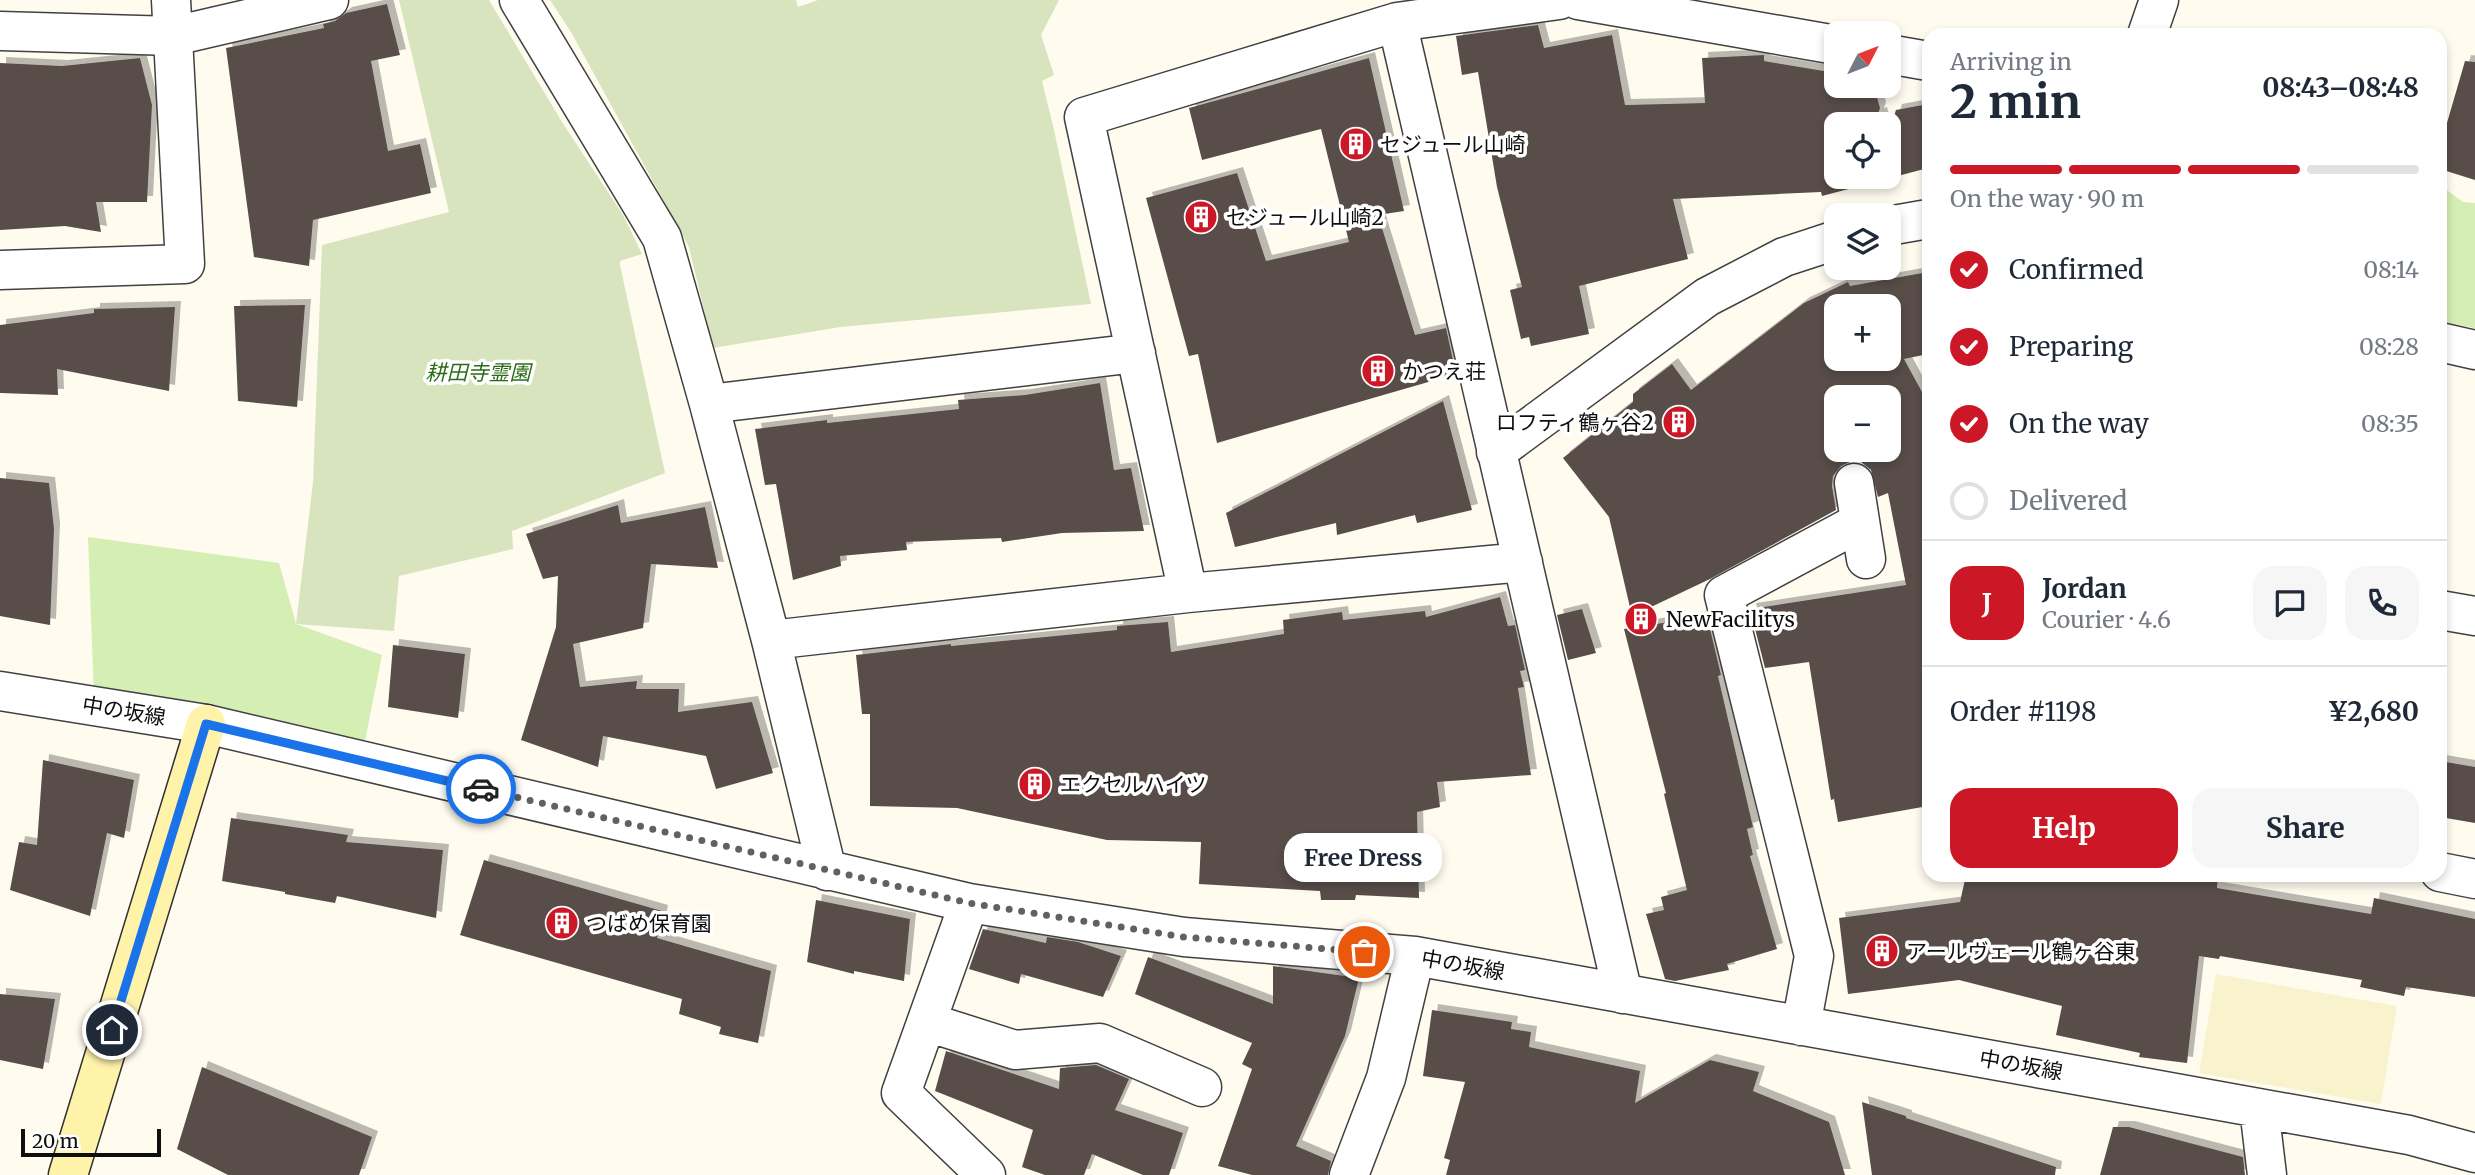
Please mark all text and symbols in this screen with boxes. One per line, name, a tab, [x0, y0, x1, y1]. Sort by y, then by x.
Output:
north arrow	[1824, 21, 1900, 98]
map controls	[1824, 21, 1901, 462]
text: Arriving in	[1950, 47, 2072, 76]
text: 08:43–08:48	[2262, 71, 2419, 104]
text: 2 min	[1950, 73, 2081, 131]
button: locate	[1824, 112, 1901, 189]
building icon: セジュール山崎	[1337, 125, 1375, 163]
place label: セジュール山崎	[1380, 131, 1526, 158]
text: On the way · 90 m	[1950, 184, 2144, 213]
building icon: セジュール山崎2	[1182, 198, 1220, 236]
button: layers	[1824, 203, 1901, 280]
place label: セジュール山崎2	[1226, 204, 1384, 231]
icon: check	[1950, 251, 1988, 289]
text: Confirmed	[2009, 253, 2144, 286]
text: 08:14	[2363, 255, 2419, 284]
button: +	[1824, 294, 1901, 371]
icon: check	[1950, 328, 1988, 366]
text: Preparing	[2009, 330, 2133, 363]
text: 08:28	[2359, 332, 2419, 361]
building icon: かつえ荘	[1359, 352, 1397, 390]
place label: かつえ荘	[1402, 358, 1486, 385]
park label: 耕田寺霊園	[426, 359, 533, 386]
button: −	[1824, 385, 1901, 462]
building icon: ロフティ鶴ヶ谷2	[1660, 403, 1698, 441]
icon: check	[1950, 405, 1988, 443]
text: On the way	[2009, 407, 2149, 440]
place label: ロフティ鶴ヶ谷2	[1496, 409, 1654, 436]
text: 08:35	[2361, 409, 2419, 438]
text: Delivered	[2009, 484, 2128, 517]
button: chat	[2253, 566, 2327, 640]
button: phone	[2345, 566, 2419, 640]
text: Jordan	[2042, 572, 2127, 605]
text: J	[1982, 587, 1992, 620]
building icon: NewFacilitys	[1622, 600, 1660, 638]
text: Courier · 4.6	[2042, 605, 2171, 634]
place label: NewFacilitys	[1666, 606, 1795, 633]
street label: 中の坂線	[80, 691, 168, 731]
text: Order #1198	[1950, 695, 2096, 728]
text: ¥2,680	[2328, 695, 2419, 728]
courier	[446, 754, 516, 824]
building icon: エクセルハイツ	[1016, 765, 1054, 803]
icon: car	[462, 770, 500, 808]
place label: エクセルハイツ	[1060, 771, 1207, 798]
button: Help	[1950, 788, 2178, 868]
button: Share	[2192, 788, 2419, 868]
callout: Free Dress	[1285, 833, 1443, 882]
text: Free Dress	[1304, 843, 1422, 872]
building icon: つばめ保育園	[543, 904, 581, 942]
place label: つばめ保育園	[586, 910, 712, 937]
pin	[1334, 922, 1394, 982]
building icon: アールヴェール鶴ヶ谷東	[1863, 932, 1901, 970]
icon: bag	[1345, 933, 1383, 971]
place label: アールヴェール鶴ヶ谷東	[1906, 938, 2136, 965]
street label: 中の坂線	[1419, 944, 1507, 986]
pin	[82, 1000, 142, 1060]
icon: home	[93, 1011, 131, 1049]
street label: 中の坂線	[1977, 1044, 2065, 1086]
scale bar	[21, 1126, 161, 1158]
text: 20 m	[32, 1129, 79, 1153]

